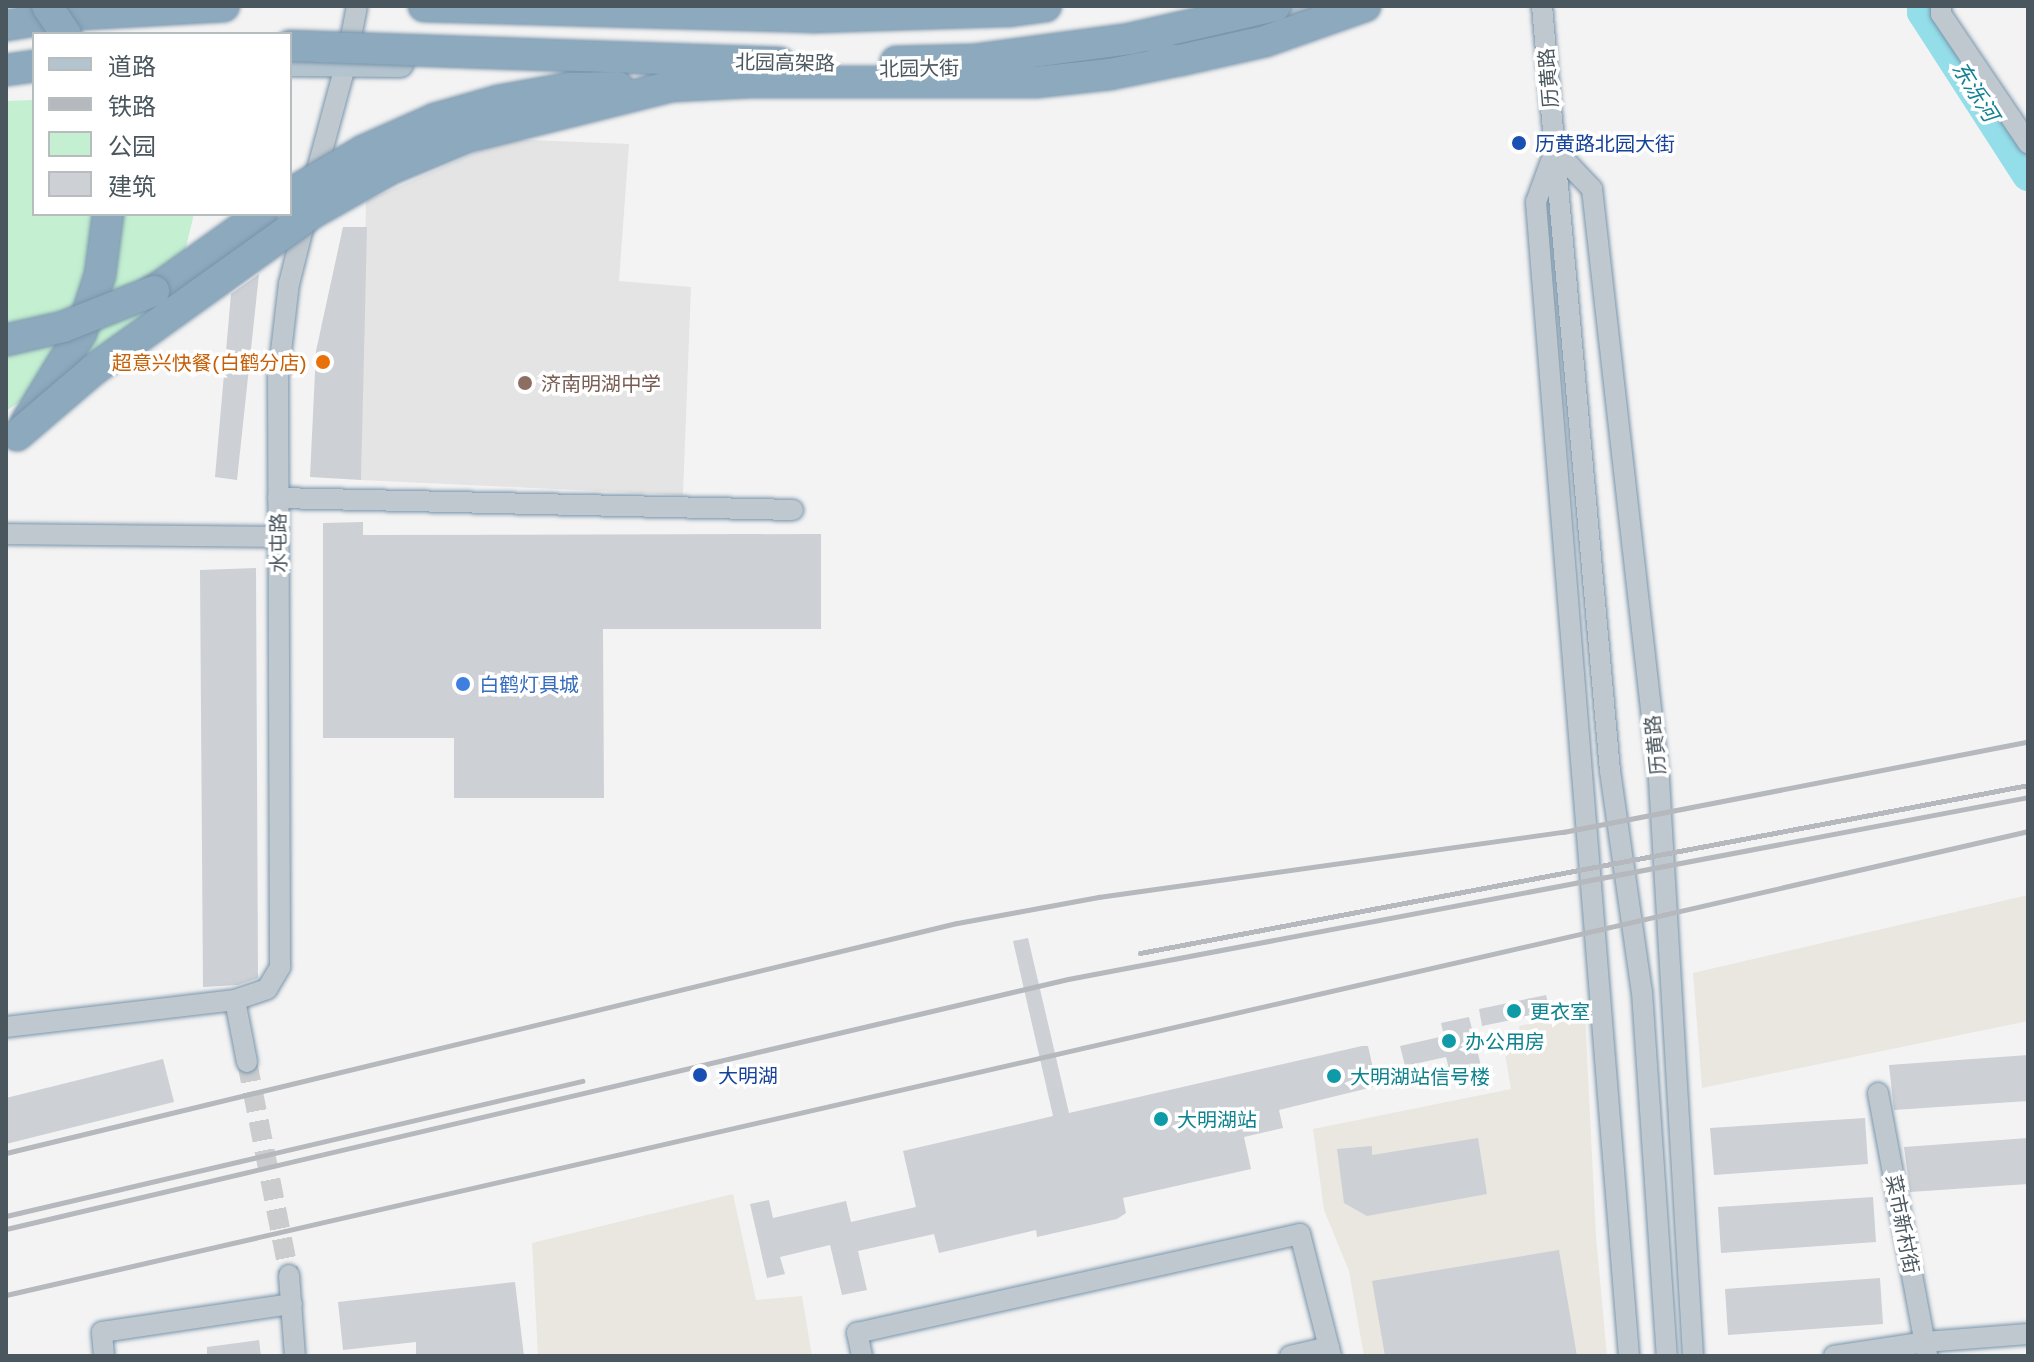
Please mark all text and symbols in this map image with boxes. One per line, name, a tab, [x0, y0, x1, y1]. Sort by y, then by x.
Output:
legend	[32, 32, 292, 216]
street label: 历黄路	[1533, 47, 1563, 109]
street label: 北园高架路	[735, 49, 835, 75]
text: 道路	[108, 51, 156, 80]
street label: 北园大街	[879, 55, 959, 81]
water label: 东泺河	[1947, 56, 2005, 126]
text: 铁路	[108, 91, 156, 120]
text: 公园	[108, 131, 156, 160]
place label: 历黄路北园大街	[1535, 131, 1675, 155]
marker: 历黄路北园大街	[1510, 134, 1528, 152]
text: 建筑	[108, 171, 156, 200]
place label: 超意兴快餐(白鹤分店)	[112, 350, 307, 374]
marker: 超意兴快餐(白鹤分店)	[314, 353, 332, 371]
place label: 济南明湖中学	[541, 371, 661, 395]
marker: 济南明湖中学	[516, 374, 534, 392]
street label: 水屯路	[266, 513, 290, 573]
place label: 白鹤灯具城	[479, 672, 579, 696]
marker: 白鹤灯具城	[454, 675, 472, 693]
street label: 历黄路	[1640, 714, 1670, 776]
place label: 更衣室	[1530, 999, 1590, 1023]
marker: 更衣室	[1505, 1002, 1523, 1020]
place label: 办公用房	[1465, 1029, 1545, 1053]
marker: 办公用房	[1440, 1032, 1458, 1050]
place label: 大明湖	[718, 1063, 778, 1087]
marker: 大明湖	[689, 1064, 711, 1086]
place label: 大明湖站信号楼	[1350, 1064, 1490, 1088]
marker: 大明湖站信号楼	[1325, 1067, 1343, 1085]
place label: 大明湖站	[1177, 1107, 1257, 1131]
marker: 大明湖站	[1152, 1110, 1170, 1128]
street label: 菜市新村街	[1882, 1173, 1924, 1275]

